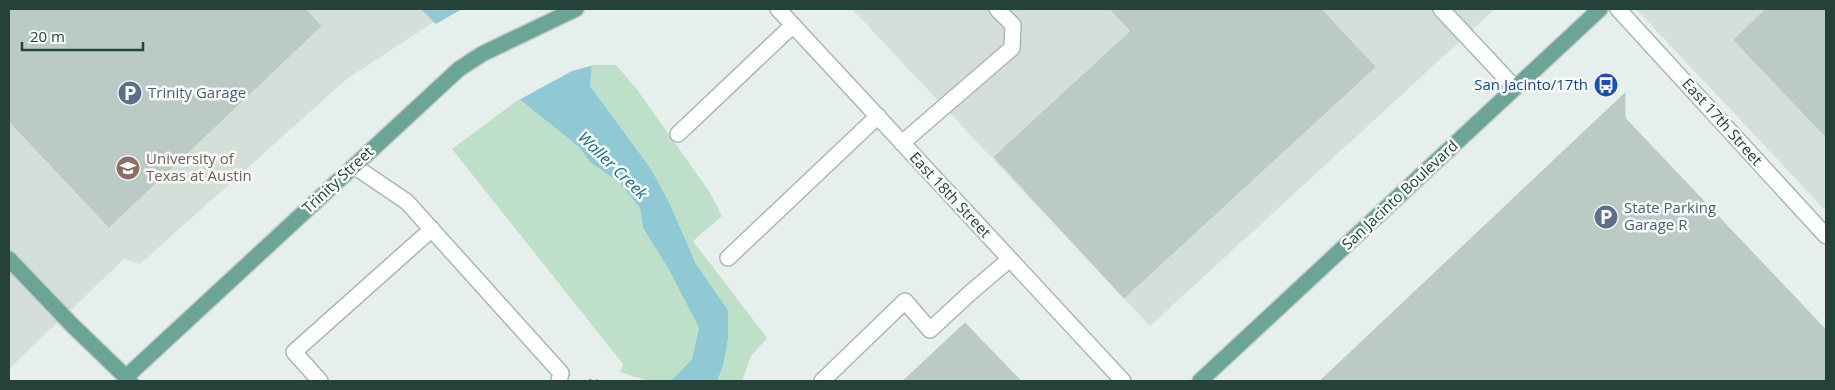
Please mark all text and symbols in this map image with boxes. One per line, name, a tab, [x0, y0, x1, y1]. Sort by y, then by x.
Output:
scale bar	[22, 20, 144, 52]
text: 20 m	[30, 26, 65, 46]
bus stop icon: San Jacinto/17th	[1593, 72, 1619, 98]
place label: San Jacinto/17th	[1474, 74, 1588, 94]
street label: East 17th Street	[1678, 74, 1767, 169]
parking icon: Trinity Garage	[117, 80, 143, 106]
place label: Trinity Garage	[148, 82, 246, 102]
water label: Waller Creek	[573, 126, 653, 205]
street label: San Jacinto Boulevard	[1337, 135, 1462, 253]
street label: Trinity Street	[298, 141, 377, 217]
street label: East 18th Street	[906, 147, 996, 242]
place label: University of Texas at Austin	[146, 148, 252, 185]
school or university icon: University of Texas at Austin	[115, 155, 141, 181]
place label: State Parking Garage R	[1624, 197, 1716, 234]
parking icon: State Parking Garage R	[1593, 204, 1619, 230]

